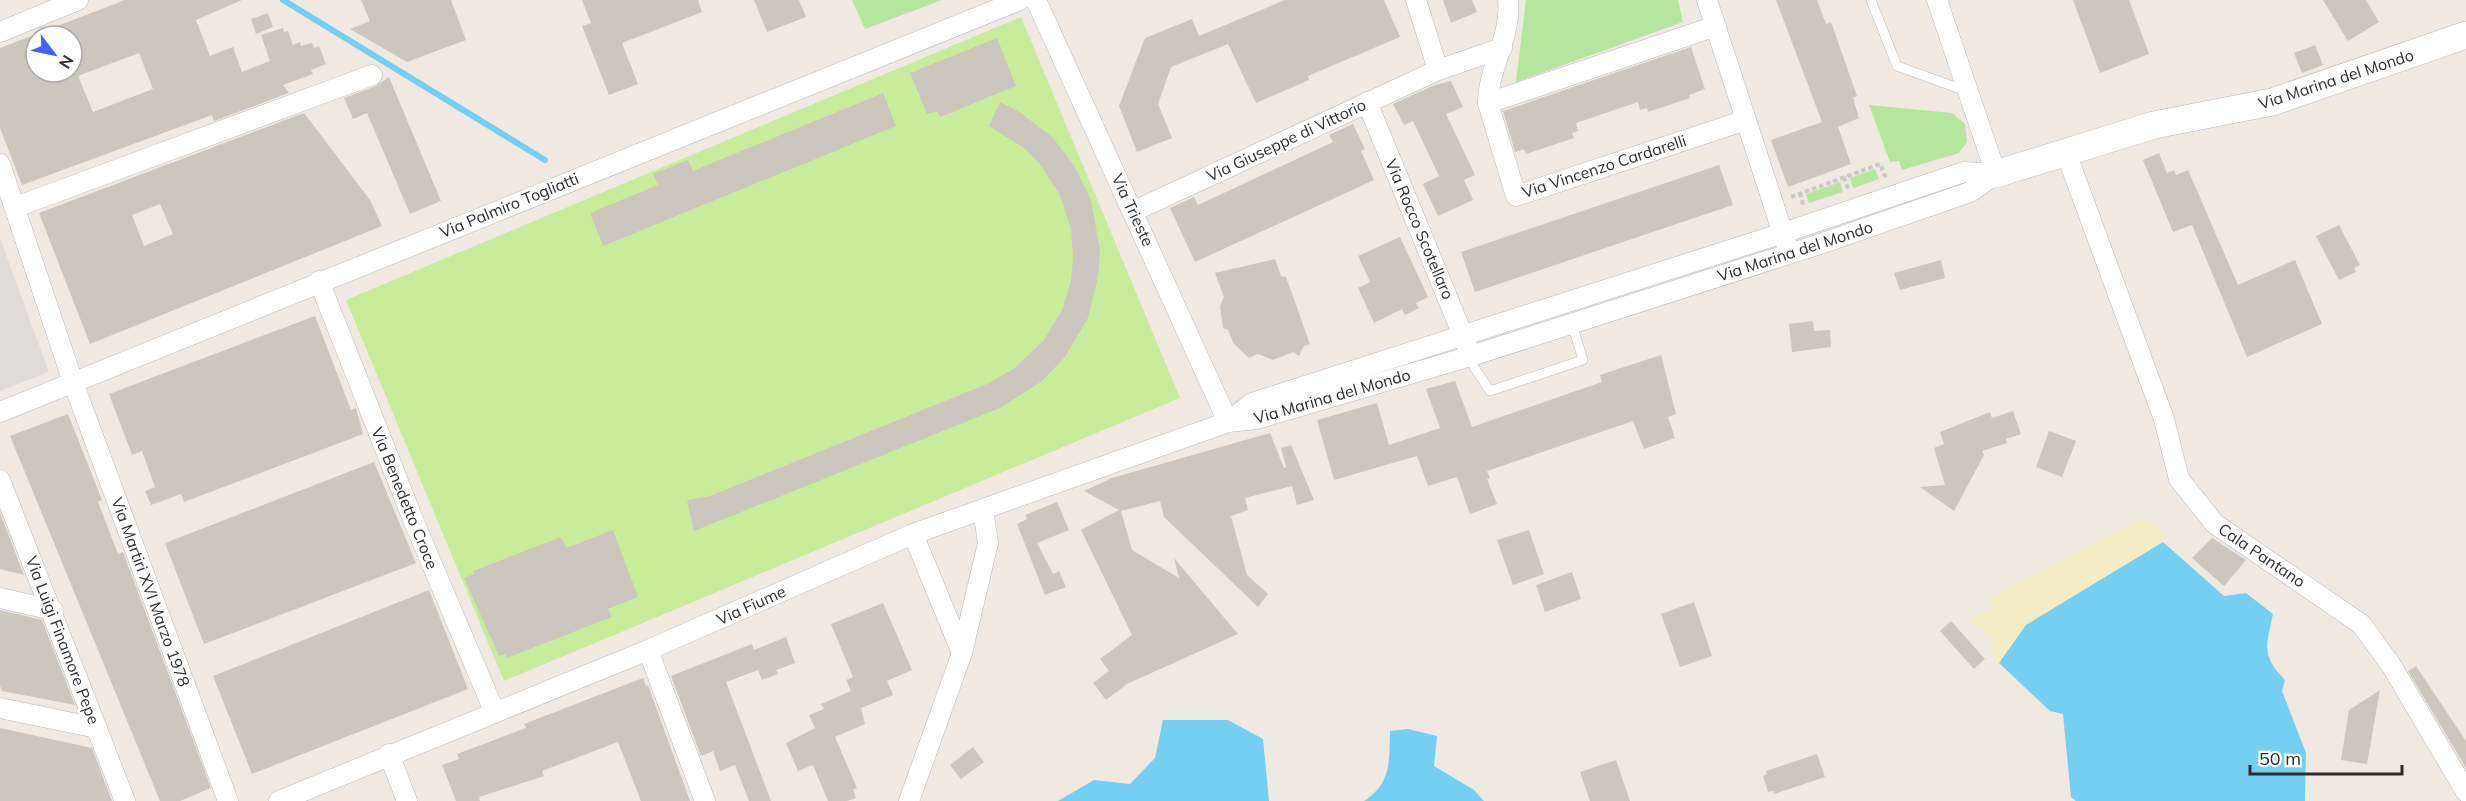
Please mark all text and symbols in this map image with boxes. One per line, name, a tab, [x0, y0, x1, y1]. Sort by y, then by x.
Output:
north arrow	[24, 24, 84, 84]
street label: Via Marina del Mondo	[2256, 44, 2416, 114]
text: N	[55, 52, 78, 72]
street label: Via Giuseppe di Vittorio	[1203, 94, 1369, 186]
street label: Via Vincenzo Cardarelli	[1519, 130, 1689, 202]
street label: Via Rocco Scotellaro	[1381, 156, 1459, 302]
street label: Via Palmiro Togliatti	[436, 168, 582, 242]
street label: Via Trieste	[1108, 171, 1158, 249]
street label: Via Marina del Mondo	[1715, 216, 1875, 286]
street label: Via Marina del Mondo	[1251, 364, 1413, 428]
street label: Via Benedetto Croce	[367, 424, 443, 572]
street label: Via Martiri XVI Marzo 1978	[107, 495, 195, 689]
street label: Cala Pantano	[2215, 519, 2309, 591]
street label: Via Luigi Finamore Pepe	[22, 553, 104, 727]
street label: Via Fiume	[713, 581, 789, 629]
scale bar	[2250, 738, 2402, 776]
text: 50 m	[2259, 747, 2301, 770]

